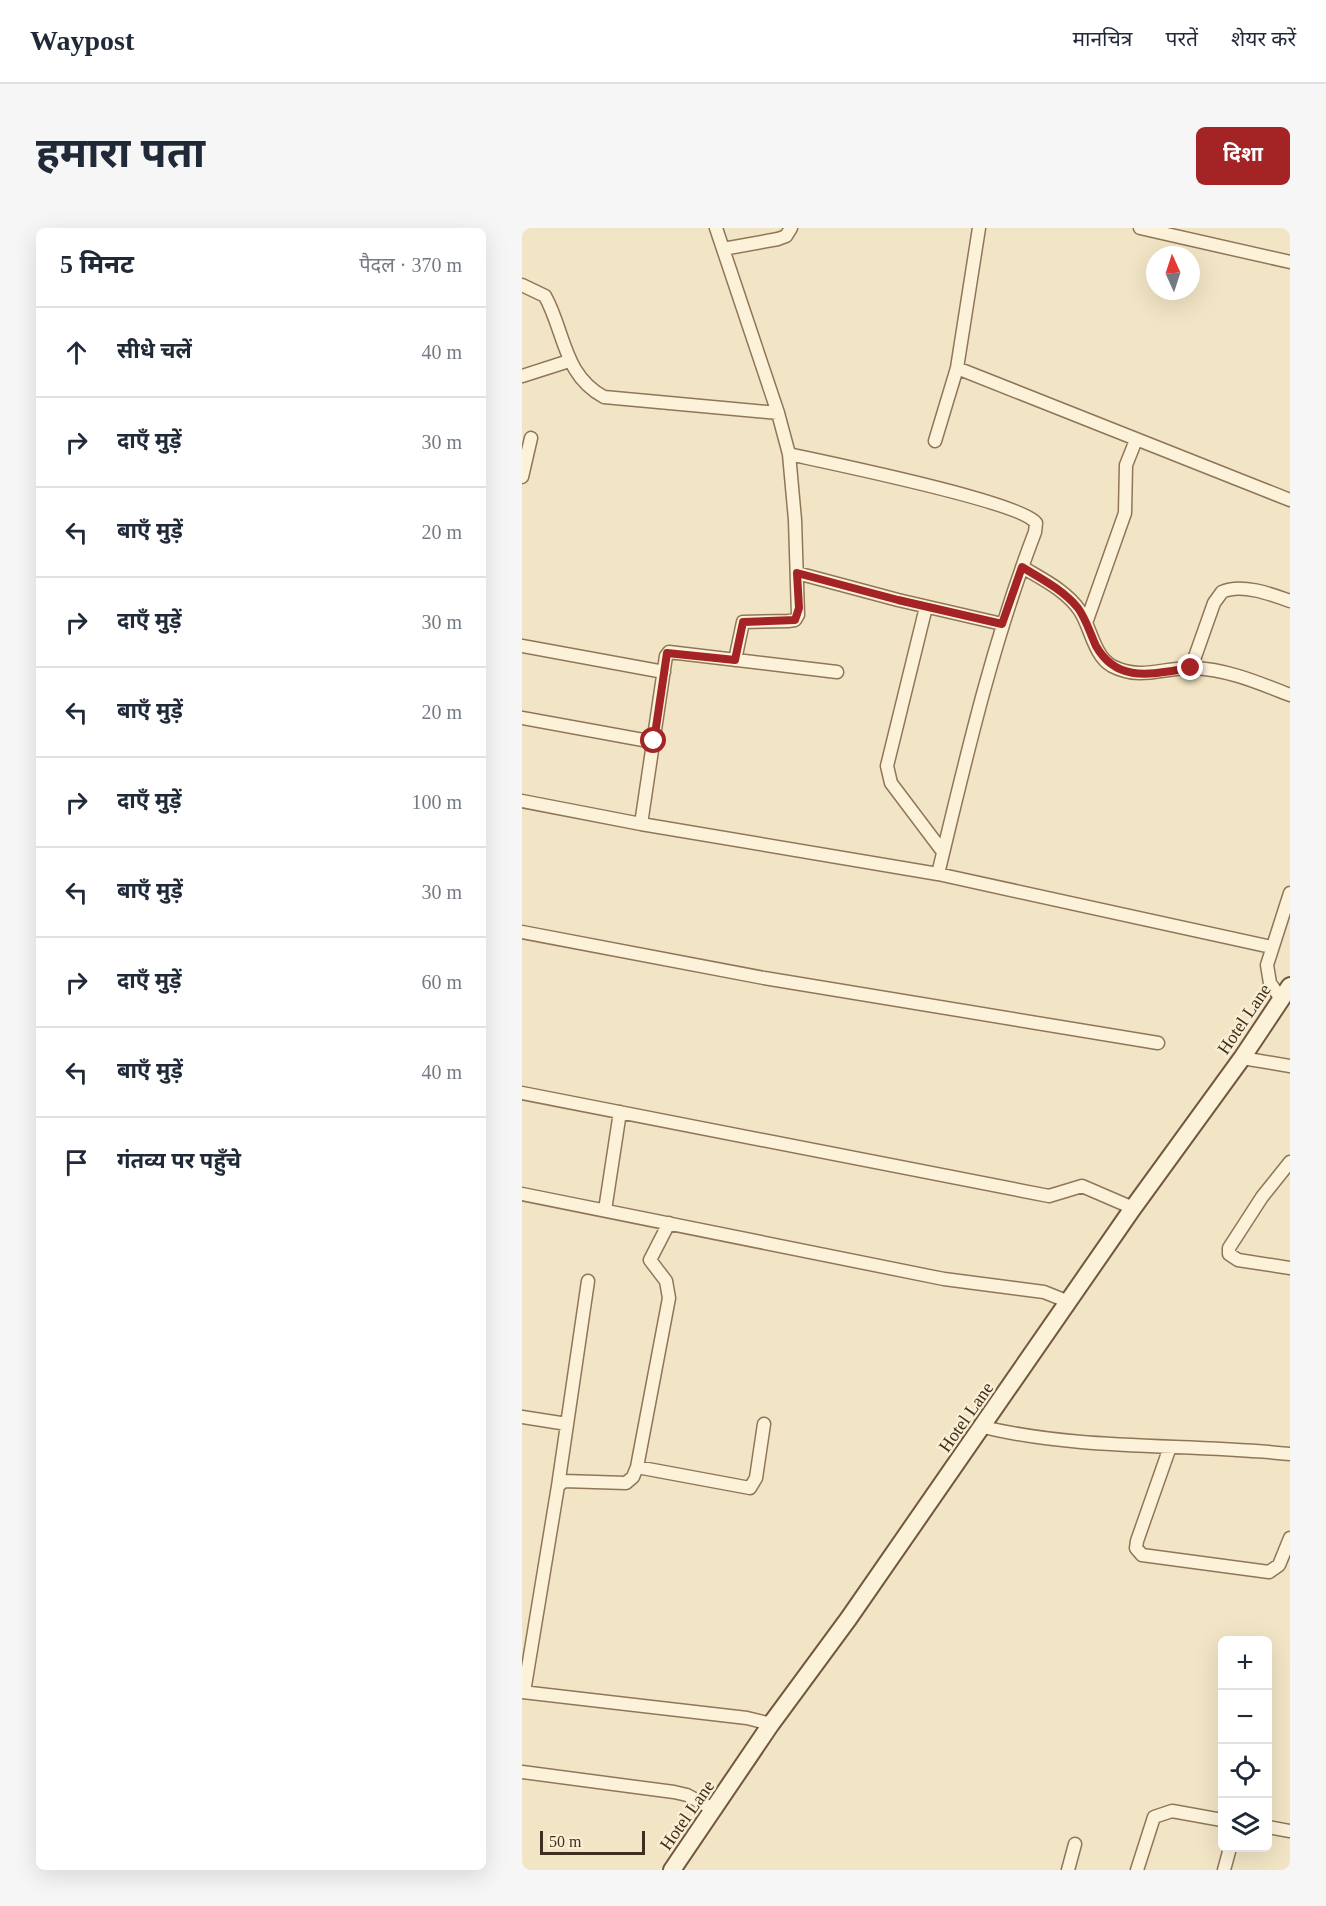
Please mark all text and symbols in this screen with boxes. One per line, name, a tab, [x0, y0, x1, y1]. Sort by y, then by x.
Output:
text: Waypost	[30, 25, 134, 56]
text: मानचित्र	[1072, 27, 1132, 51]
text: परतें	[1165, 27, 1198, 51]
text: शेयर करें	[1231, 27, 1296, 51]
button: दिशा	[1196, 127, 1290, 185]
text: हमारा पता	[36, 130, 205, 176]
north arrow	[1146, 246, 1200, 300]
text: 5 मिनट	[60, 250, 134, 279]
text: पैदल · 370 m	[359, 254, 462, 276]
icon: ahead	[60, 336, 93, 369]
text: सीधे चलें	[117, 338, 192, 363]
text: 40 m	[421, 341, 462, 363]
icon: right	[60, 426, 93, 459]
text: दाएँ मुड़ें	[117, 428, 182, 453]
text: 30 m	[421, 431, 462, 453]
icon: left	[60, 516, 93, 549]
text: बाएँ मुड़ें	[117, 518, 183, 543]
text: 20 m	[421, 521, 462, 543]
icon: right	[60, 606, 93, 639]
text: दाएँ मुड़ें	[117, 608, 182, 633]
text: 30 m	[421, 611, 462, 633]
route end	[1177, 654, 1203, 680]
icon: left	[60, 696, 93, 729]
text: बाएँ मुड़ें	[117, 698, 183, 723]
text: 20 m	[421, 701, 462, 723]
route start	[640, 727, 666, 753]
icon: right	[60, 786, 93, 819]
text: दाएँ मुड़ें	[117, 788, 182, 813]
text: 100 m	[411, 791, 462, 813]
icon: left	[60, 876, 93, 909]
text: बाएँ मुड़ें	[117, 878, 183, 903]
text: 30 m	[421, 881, 462, 903]
icon: right	[60, 966, 93, 999]
text: दाएँ मुड़ें	[117, 968, 182, 993]
text: 60 m	[421, 971, 462, 993]
street label: Hotel Lane	[1213, 980, 1275, 1058]
icon: left	[60, 1056, 93, 1089]
text: बाएँ मुड़ें	[117, 1058, 183, 1083]
text: 40 m	[421, 1061, 462, 1083]
icon: arrive	[60, 1146, 93, 1179]
text: गंतव्य पर पहुँचे	[117, 1148, 241, 1173]
street label: Hotel Lane	[935, 1378, 997, 1456]
map controls	[1218, 1636, 1272, 1852]
button: +	[1218, 1636, 1272, 1690]
button: −	[1218, 1690, 1272, 1744]
button: locate	[1218, 1744, 1272, 1798]
street label: Hotel Lane	[656, 1776, 718, 1854]
button: layers	[1218, 1798, 1272, 1852]
scale bar	[540, 1828, 645, 1856]
text: 50 m	[549, 1833, 581, 1850]

